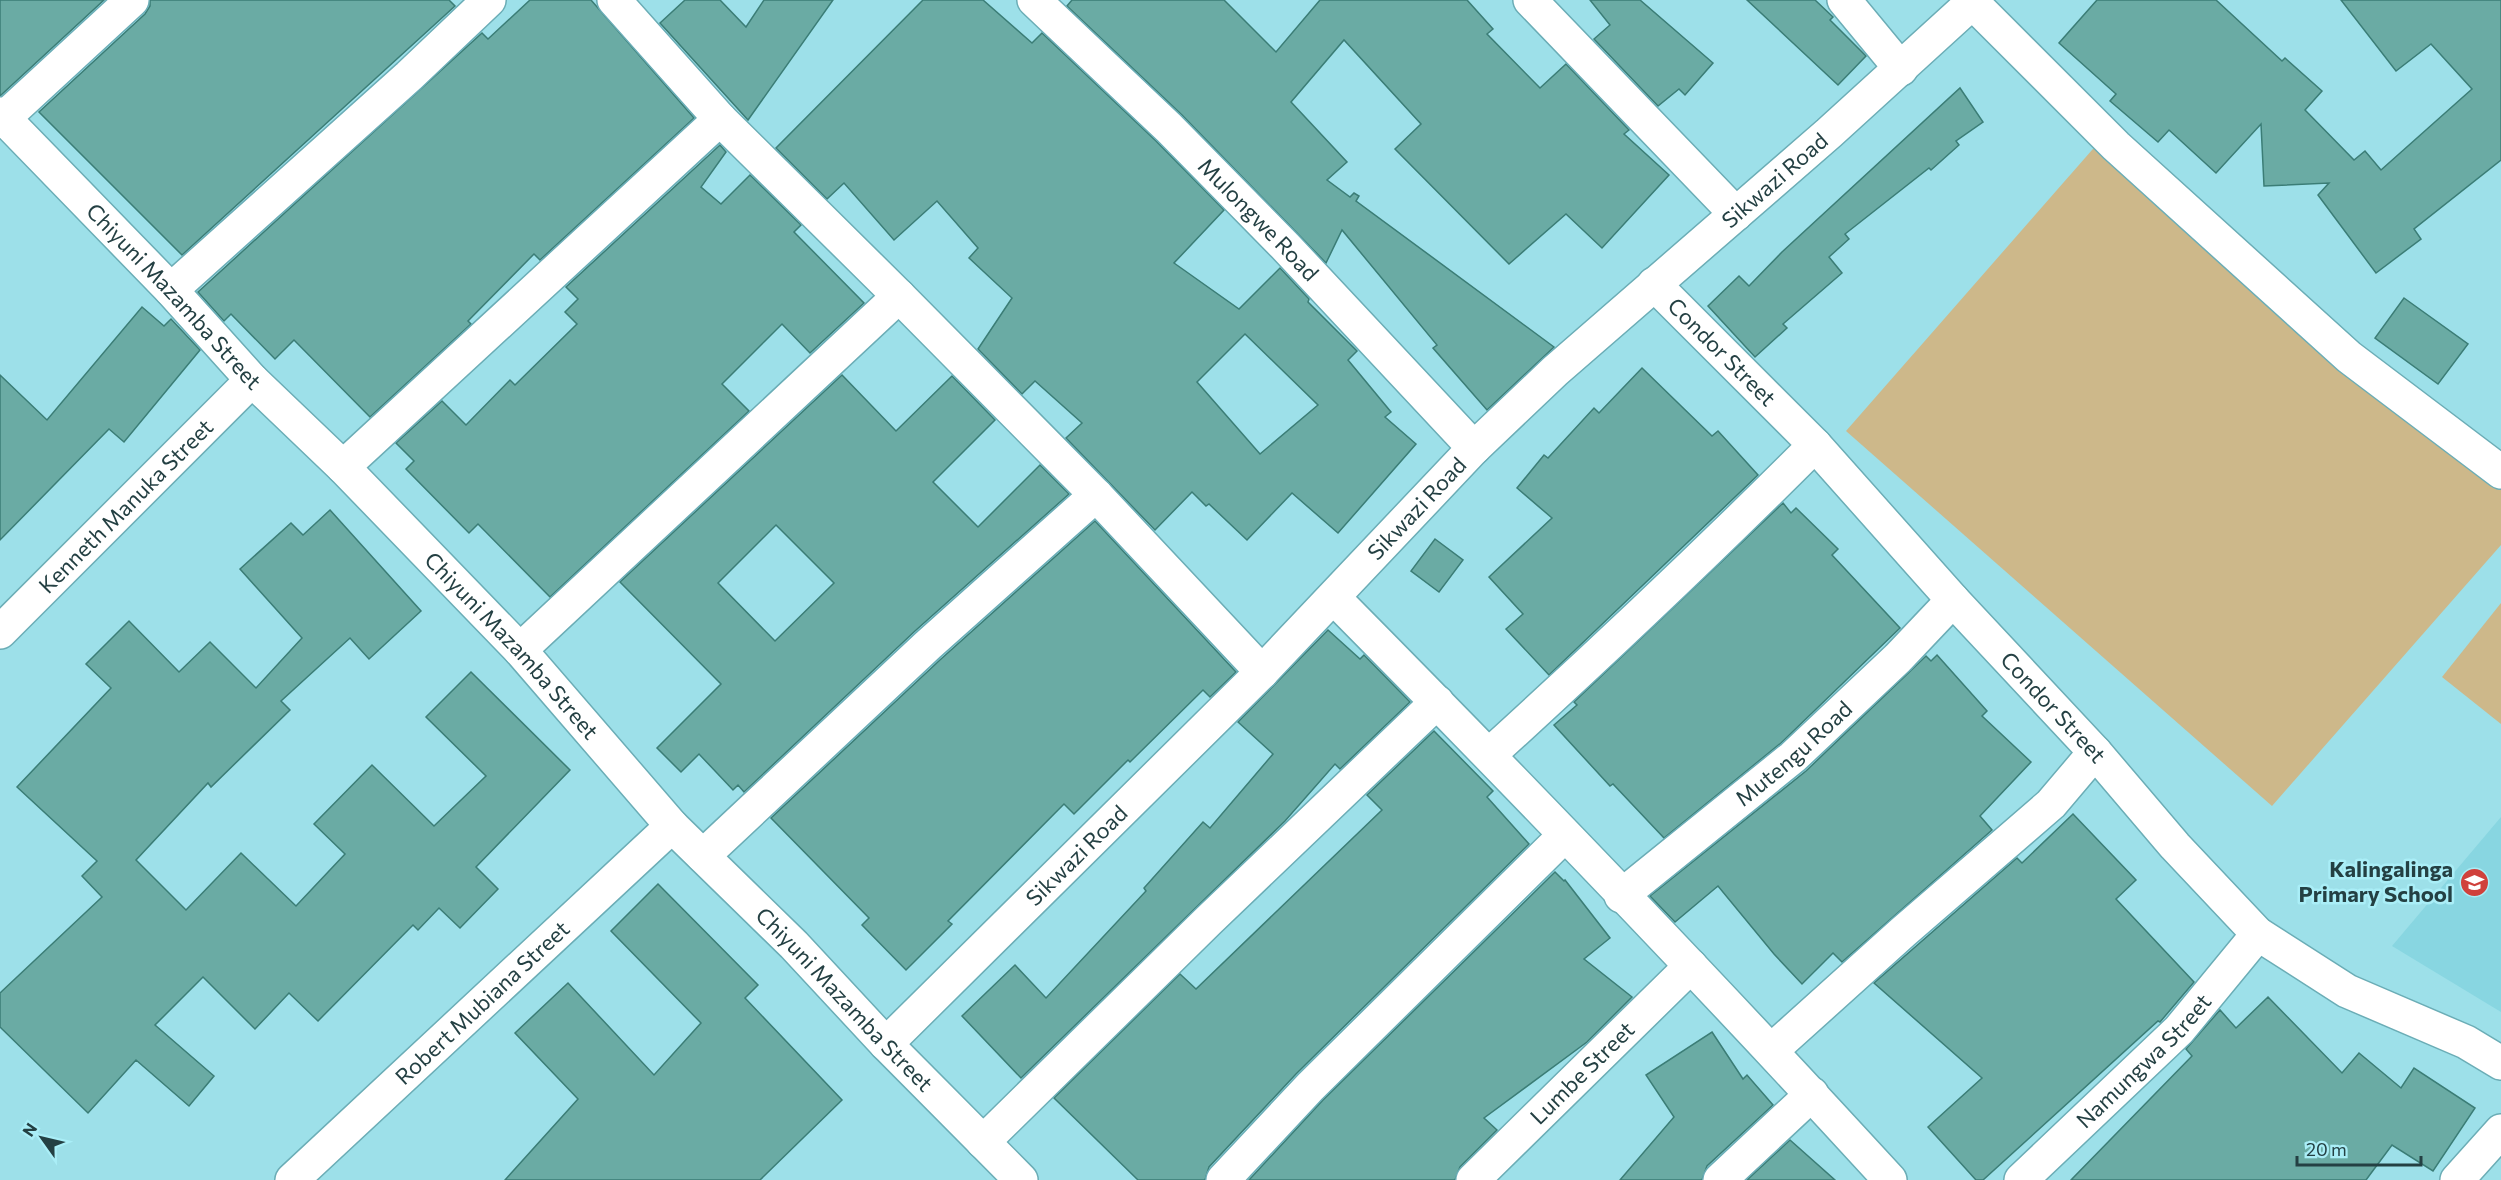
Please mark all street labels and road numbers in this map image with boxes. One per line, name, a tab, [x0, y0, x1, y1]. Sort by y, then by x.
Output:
street label: Sikwazi Road	[1716, 126, 1833, 233]
street label: Mulongwe Road	[1193, 152, 1325, 286]
street label: Chiyuni Mazamba Street	[81, 197, 267, 395]
street label: Condor Street	[1662, 292, 1782, 411]
street label: Kenneth Manuka Street	[33, 413, 218, 599]
street label: Sikwazi Road	[1361, 451, 1471, 565]
street label: Chiyuni Mazamba Street	[419, 546, 605, 744]
street label: Condor Street	[1995, 646, 2112, 768]
street label: Mutengu Road	[1730, 695, 1857, 811]
street label: Sikwazi Road	[1020, 799, 1132, 911]
street label: Chiyuni Mazamba Street	[750, 901, 939, 1097]
street label: Robert Mubiana Street	[389, 915, 574, 1090]
street label: Namungwa Street	[2070, 988, 2216, 1133]
street label: Lumbe Street	[1524, 1015, 1640, 1129]

